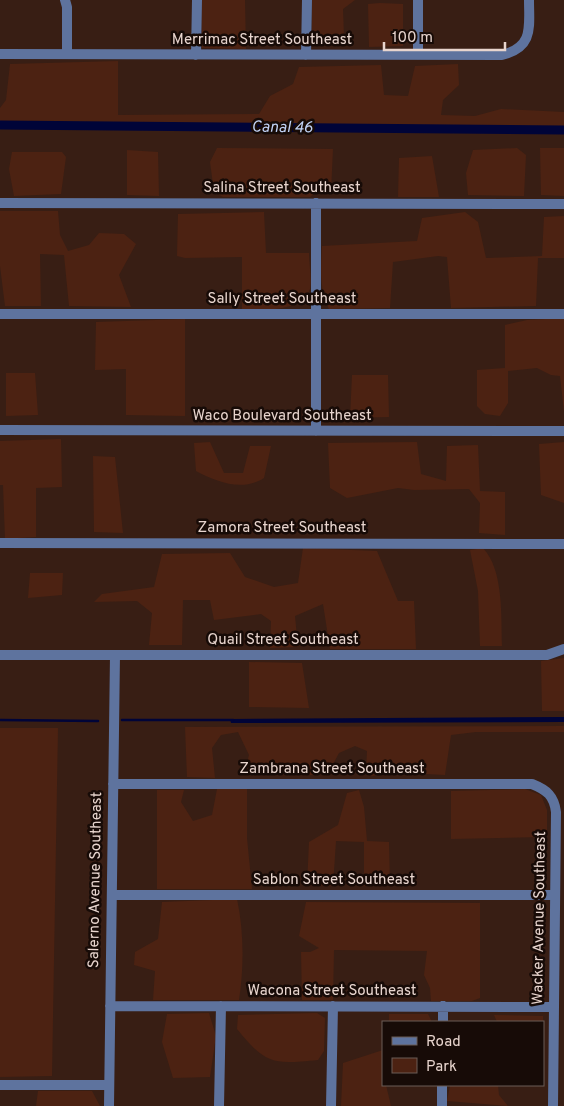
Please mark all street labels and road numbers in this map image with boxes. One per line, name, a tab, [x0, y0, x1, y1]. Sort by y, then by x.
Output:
street label: Merrimac Street Southeast	[172, 31, 352, 50]
street label: Salina Street Southeast	[203, 179, 361, 198]
street label: Sally Street Southeast	[207, 290, 357, 309]
street label: Waco Boulevard Southeast	[192, 407, 372, 426]
street label: Zamora Street Southeast	[198, 519, 366, 538]
street label: Quail Street Southeast	[207, 631, 359, 650]
street label: Zambrana Street Southeast	[239, 760, 425, 779]
street label: Salerno Avenue Southeast	[85, 792, 107, 968]
street label: Wacker Avenue Southeast	[529, 831, 551, 1005]
street label: Sablon Street Southeast	[253, 871, 415, 890]
street label: Wacona Street Southeast	[247, 982, 417, 1001]

